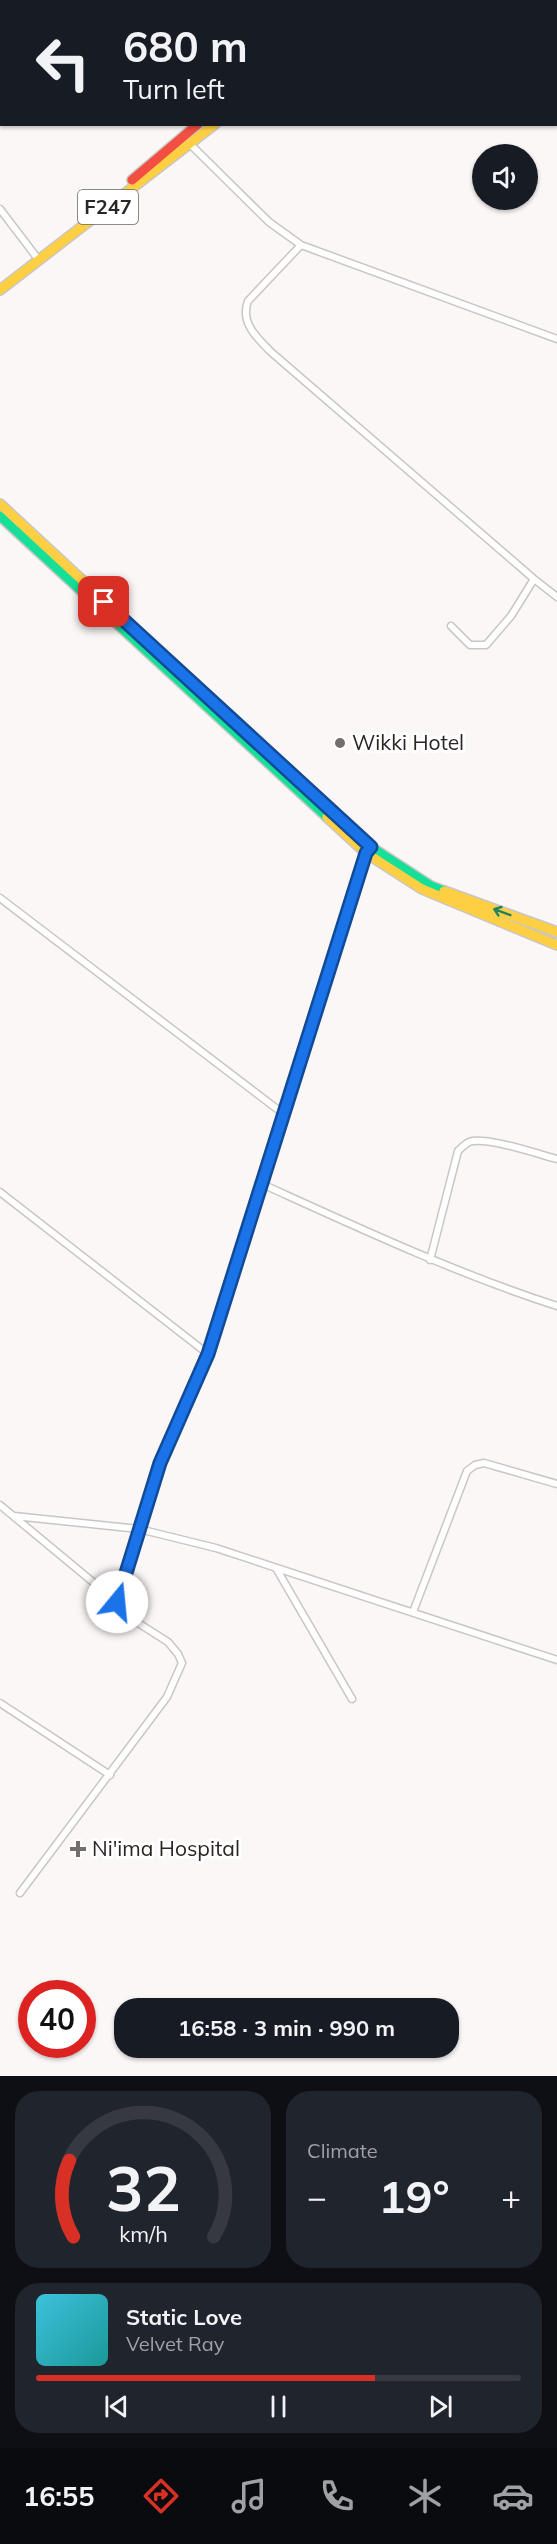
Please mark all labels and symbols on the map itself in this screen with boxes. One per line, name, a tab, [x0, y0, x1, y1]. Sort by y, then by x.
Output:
road number: F247	[78, 190, 138, 224]
pin	[78, 576, 129, 627]
place label: Wikki Hotel	[352, 729, 464, 755]
marker: Wikki Hotel	[333, 736, 347, 750]
one-way arrow	[493, 906, 512, 917]
position arrow	[85, 1570, 149, 1634]
place label: Ni'ima Hospital	[92, 1835, 240, 1861]
marker: Ni'ima Hospital	[69, 1840, 87, 1858]
speed limit sign: 40	[18, 1980, 96, 2058]

